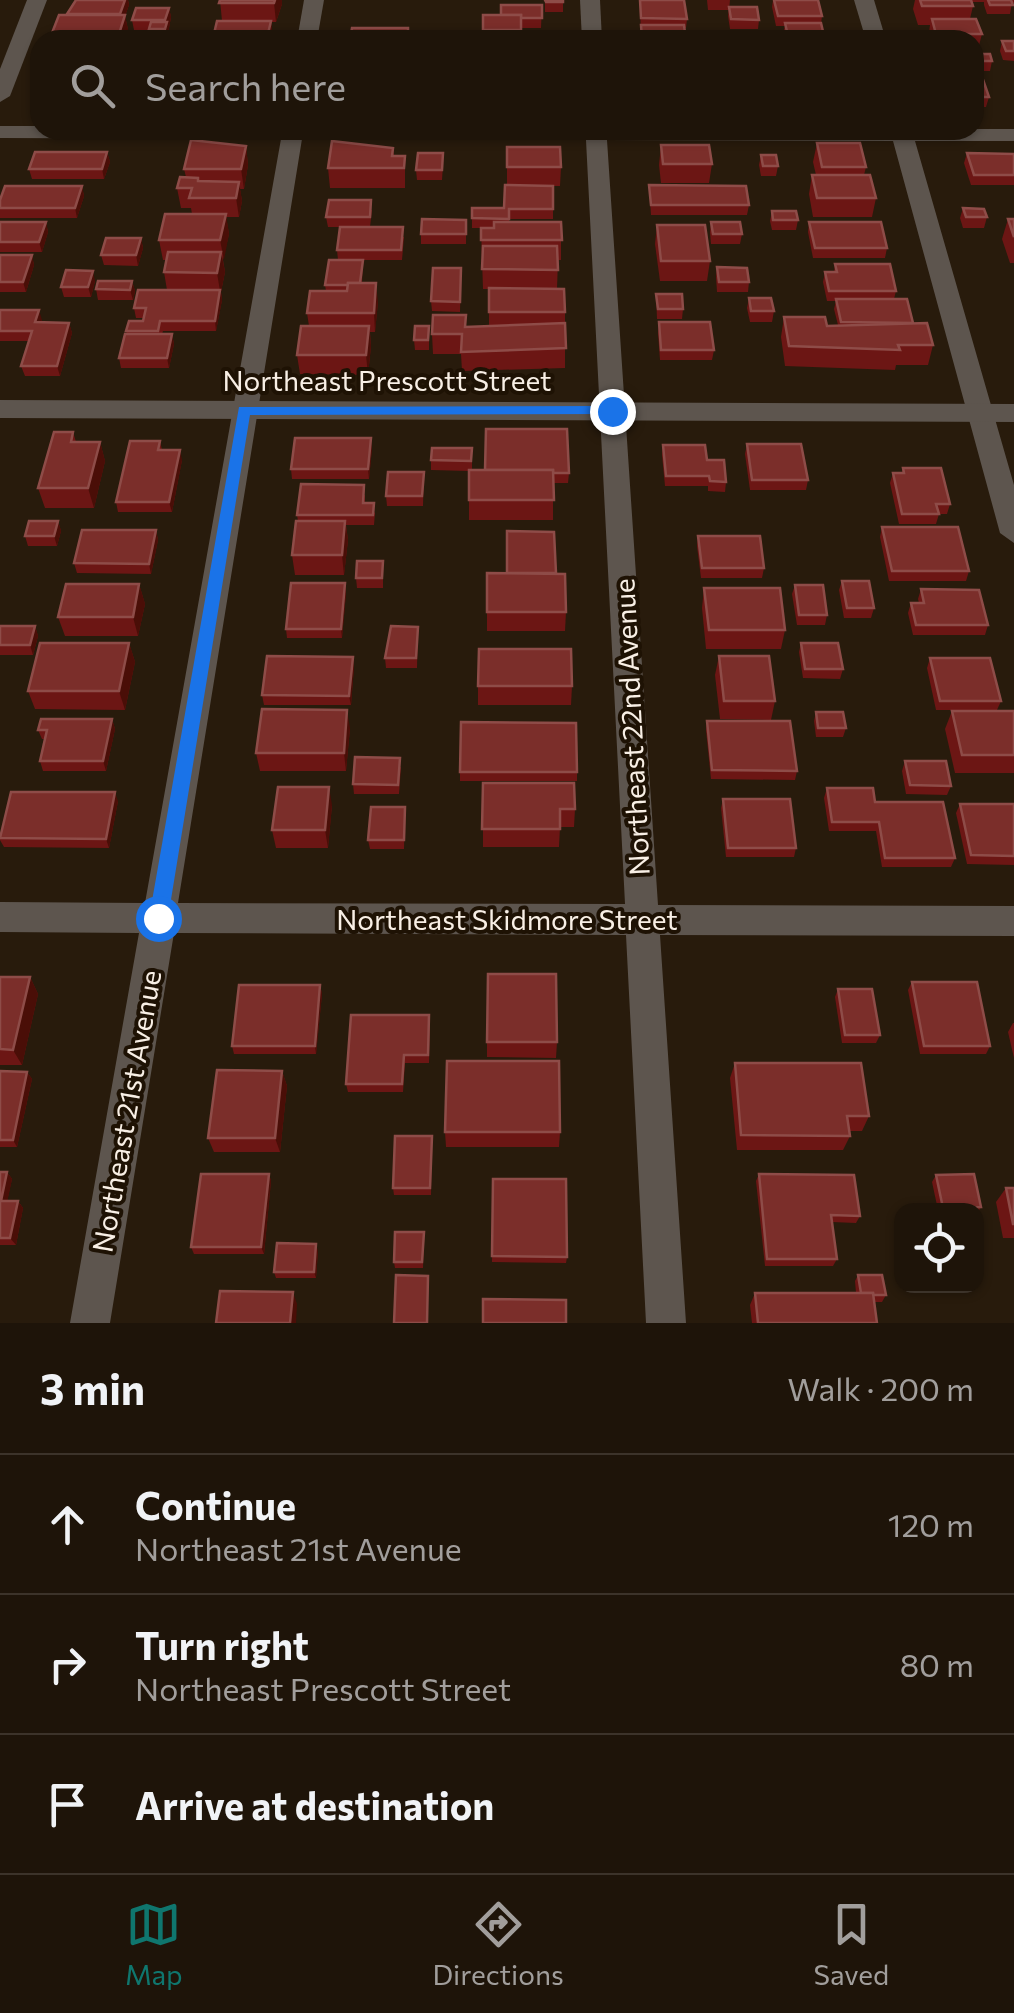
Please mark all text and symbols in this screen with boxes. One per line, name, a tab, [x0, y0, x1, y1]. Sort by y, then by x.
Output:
search box	[30, 30, 984, 140]
icon: search	[65, 58, 120, 113]
text: Search here	[145, 62, 346, 109]
street label: Northeast Prescott Street	[222, 363, 552, 397]
route end	[590, 389, 636, 435]
street label: Northeast 22nd Avenue	[606, 578, 656, 876]
route start	[136, 896, 182, 942]
street label: Northeast Skidmore Street	[336, 902, 678, 936]
street label: Northeast 21st Avenue	[84, 967, 168, 1255]
map controls	[894, 1203, 984, 1293]
button: locate	[894, 1203, 984, 1293]
text: 3 min	[40, 1362, 145, 1414]
text: Walk · 200 m	[788, 1368, 974, 1408]
text: Continue	[135, 1481, 296, 1528]
icon: ahead	[40, 1497, 95, 1552]
text: 120 m	[888, 1504, 974, 1544]
text: Northeast 21st Avenue	[135, 1528, 462, 1568]
text: Turn right	[135, 1621, 309, 1668]
icon: right	[40, 1637, 95, 1692]
text: 80 m	[900, 1644, 974, 1684]
text: Northeast Prescott Street	[135, 1668, 511, 1708]
icon: arrive	[40, 1777, 95, 1832]
text: Arrive at destination	[135, 1781, 494, 1828]
tab: Map	[125, 1897, 183, 1991]
tab: Directions	[432, 1897, 564, 1991]
tab: Saved	[814, 1897, 889, 1991]

